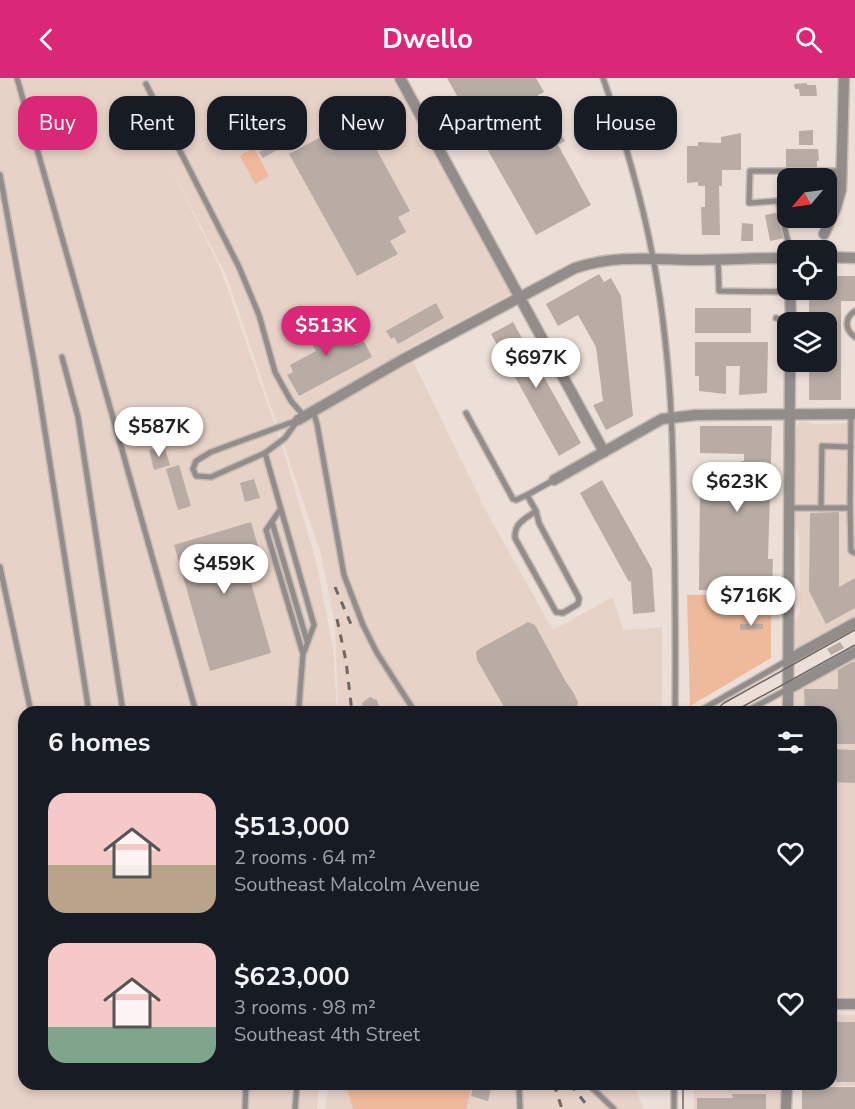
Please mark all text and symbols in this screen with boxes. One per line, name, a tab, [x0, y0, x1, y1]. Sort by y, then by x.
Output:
text: Dwello	[382, 21, 473, 58]
icon: back	[30, 23, 63, 56]
icon: search	[792, 23, 825, 56]
chip: Buy	[18, 96, 97, 150]
chip: Rent	[109, 96, 195, 150]
chip: Filters	[207, 96, 307, 150]
chip: New	[319, 96, 406, 150]
chip: Apartment	[418, 96, 562, 150]
chip: House	[574, 96, 677, 150]
north arrow	[777, 168, 837, 228]
map controls	[777, 168, 837, 372]
button: locate	[777, 240, 837, 300]
pin: $513K	[284, 306, 368, 357]
text: $513K	[295, 312, 357, 339]
button: layers	[777, 312, 837, 372]
pin: $697K	[494, 338, 578, 389]
text: $697K	[505, 344, 567, 371]
pin: $587K	[117, 407, 201, 458]
text: $587K	[128, 413, 190, 440]
pin: $623K	[695, 462, 779, 513]
text: $623K	[706, 468, 768, 495]
pin: $459K	[182, 544, 266, 595]
text: $459K	[193, 550, 255, 577]
pin: $716K	[709, 576, 793, 627]
text: $716K	[720, 582, 782, 609]
text: 6 homes	[48, 725, 150, 760]
icon: filters	[774, 726, 807, 759]
text: $513,000	[234, 809, 350, 844]
icon: home	[96, 817, 168, 889]
icon: heart	[774, 837, 807, 870]
text: 2 rooms · 64 m²	[234, 844, 376, 871]
text: Southeast Malcolm Avenue	[234, 871, 480, 898]
text: $623,000	[234, 959, 350, 994]
icon: home	[96, 967, 168, 1039]
icon: heart	[774, 987, 807, 1020]
text: 3 rooms · 98 m²	[234, 994, 376, 1021]
text: Southeast 4th Street	[234, 1021, 420, 1048]

